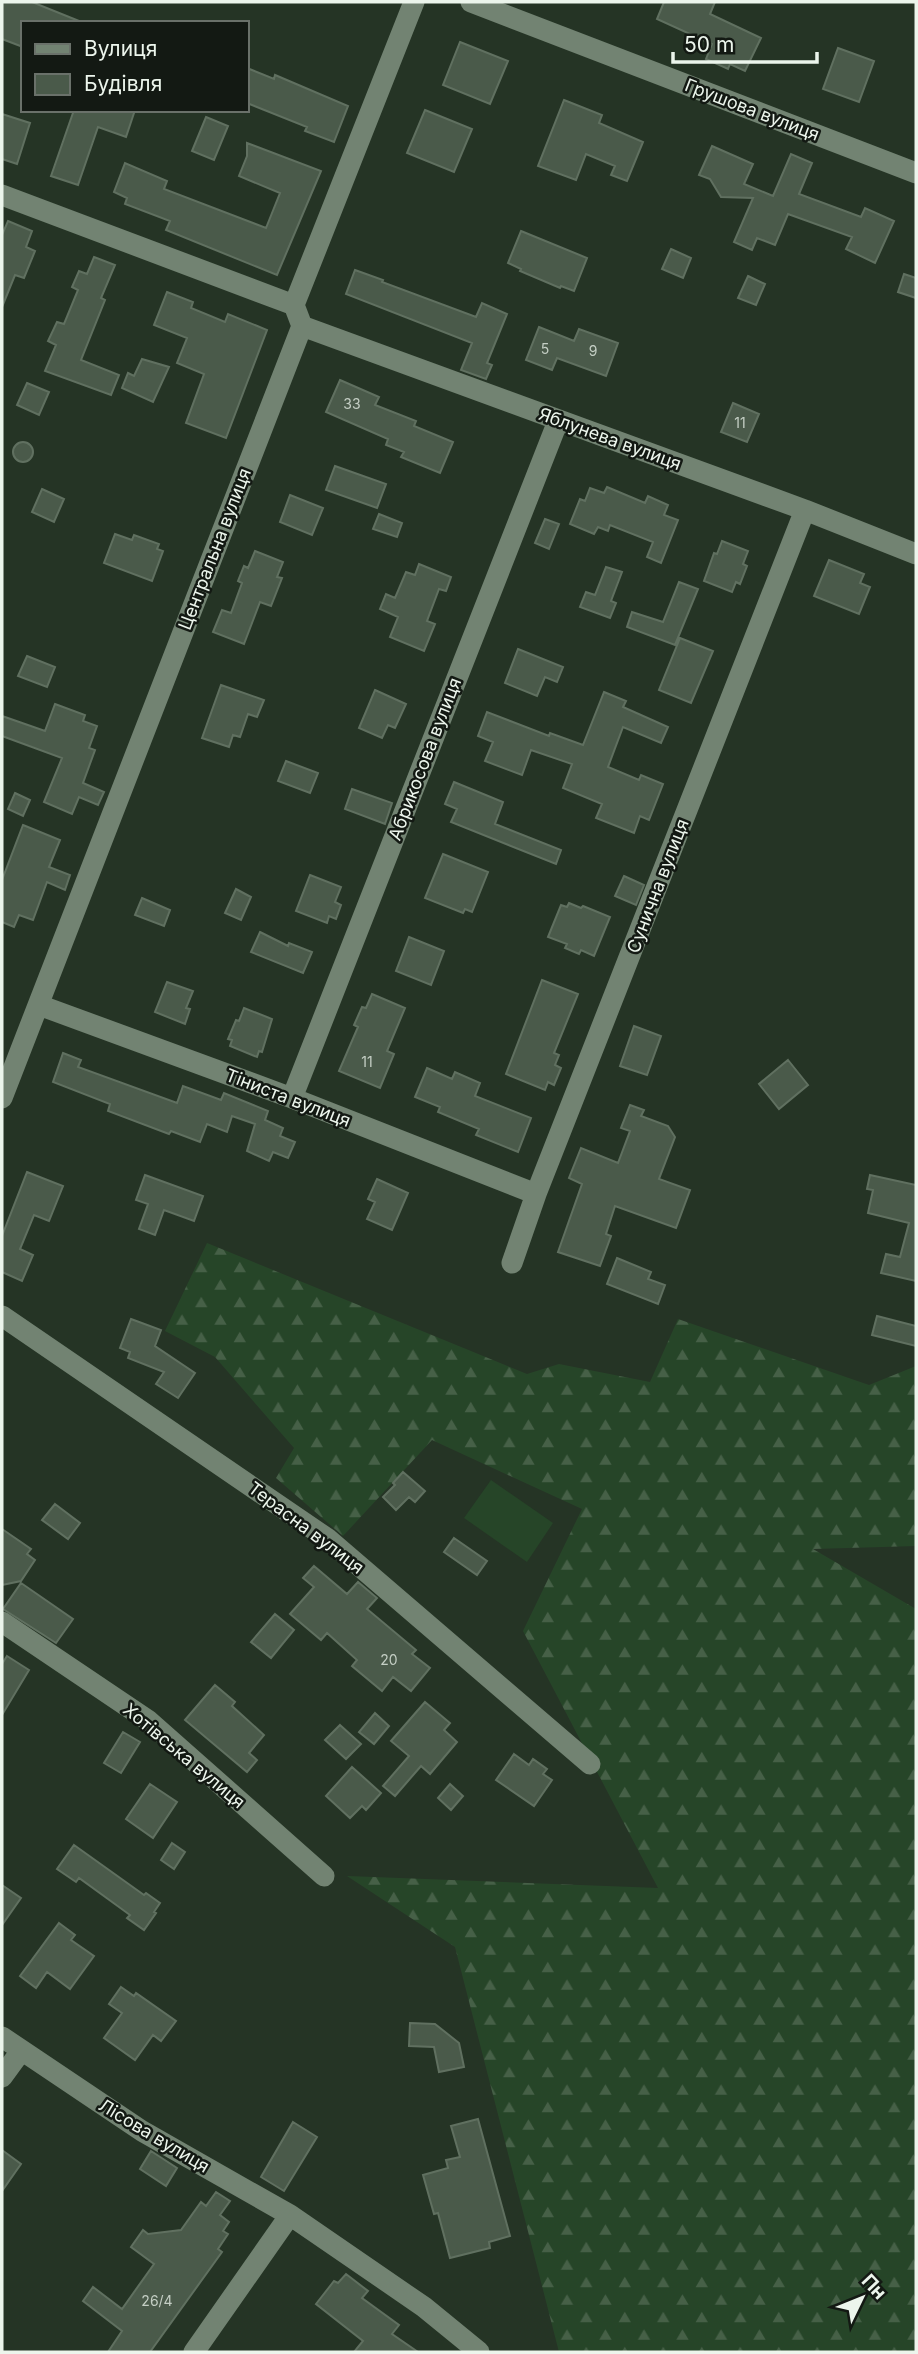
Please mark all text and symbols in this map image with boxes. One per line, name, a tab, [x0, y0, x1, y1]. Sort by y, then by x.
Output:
legend	[21, 21, 248, 112]
scale bar	[673, 21, 816, 65]
text: 50 m	[684, 32, 734, 57]
text: Вулиця	[84, 36, 157, 61]
text: Будівля	[84, 71, 162, 96]
street label: Грушова вулиця	[682, 74, 822, 145]
house number: 5	[541, 340, 549, 357]
house number: 9	[589, 342, 597, 359]
house number: 33	[343, 395, 361, 412]
street label: Яблунева вулиця	[536, 403, 684, 474]
house number: 11	[734, 414, 746, 431]
street label: Центральна вулиця	[174, 465, 255, 633]
street label: Абрикосова вулиця	[384, 675, 465, 843]
street label: Сунична вулиця	[622, 816, 693, 956]
house number: 11	[361, 1053, 373, 1070]
street label: Тіниста вулиця	[223, 1064, 354, 1131]
street label: Терасна вулиця	[244, 1477, 368, 1578]
house number: 20	[380, 1651, 398, 1668]
street label: Хотівська вулиця	[119, 1699, 249, 1813]
street label: Лісова вулиця	[95, 2094, 213, 2177]
north arrow	[827, 2263, 897, 2333]
text: Пн	[857, 2269, 891, 2304]
house number: 26/4	[141, 2292, 173, 2309]

